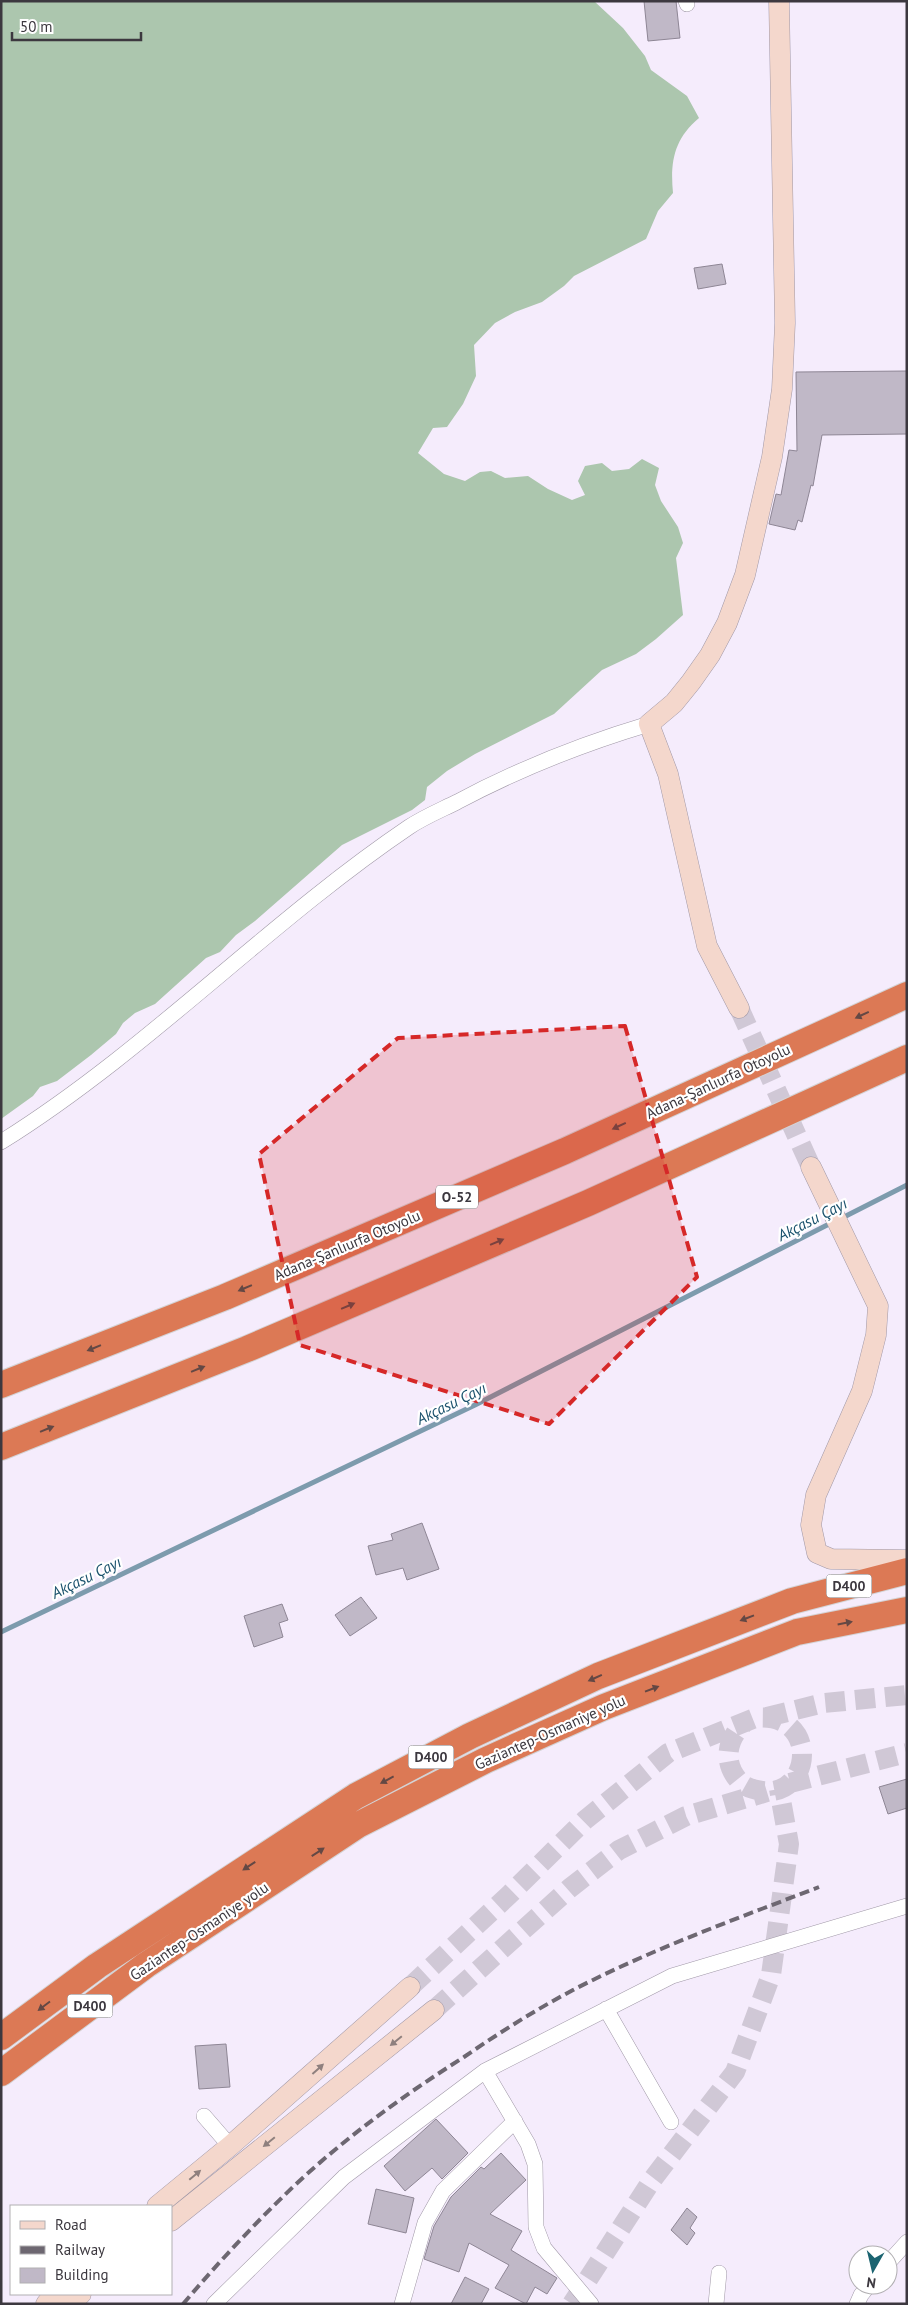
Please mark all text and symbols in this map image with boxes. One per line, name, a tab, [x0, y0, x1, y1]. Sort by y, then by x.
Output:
scale bar	[12, 10, 141, 42]
text: 50 m	[20, 17, 53, 36]
one-way arrow	[855, 1012, 869, 1020]
street label: Adana-Şanlıurfa Otoyolu	[643, 1039, 793, 1123]
one-way arrow	[612, 1123, 626, 1131]
road number: O-52	[436, 1186, 478, 1208]
water label: Akçasu Çayı	[773, 1193, 850, 1246]
street label: Adana-Şanlıurfa Otoyolu	[271, 1206, 423, 1284]
one-way arrow	[490, 1238, 504, 1246]
one-way arrow	[238, 1285, 252, 1293]
one-way arrow	[341, 1302, 355, 1310]
one-way arrow	[86, 1344, 101, 1352]
one-way arrow	[191, 1365, 206, 1373]
water label: Akçasu Çayı	[412, 1377, 489, 1429]
one-way arrow	[39, 1424, 54, 1432]
water label: Akçasu Çayı	[47, 1551, 124, 1603]
road number: D400	[826, 1574, 872, 1598]
one-way arrow	[739, 1615, 754, 1623]
one-way arrow	[837, 1618, 853, 1626]
one-way arrow	[588, 1674, 602, 1682]
one-way arrow	[645, 1685, 660, 1693]
street label: Gaziantep-Osmaniye yolu	[472, 1690, 628, 1774]
road number: D400	[408, 1745, 454, 1768]
one-way arrow	[379, 1776, 394, 1784]
one-way arrow	[311, 1847, 325, 1856]
one-way arrow	[242, 1862, 256, 1871]
street label: Gaziantep-Osmaniye yolu	[126, 1878, 272, 1984]
road number: D400	[68, 1994, 112, 2018]
one-way arrow	[37, 2001, 51, 2011]
one-way arrow	[389, 2035, 402, 2046]
one-way arrow	[311, 2063, 324, 2074]
one-way arrow	[263, 2137, 276, 2148]
one-way arrow	[188, 2170, 201, 2181]
legend	[10, 2205, 172, 2295]
text: Road	[55, 2215, 87, 2234]
text: Railway	[55, 2240, 105, 2259]
north arrow	[848, 2245, 898, 2295]
text: Building	[55, 2265, 109, 2284]
text: N	[865, 2273, 877, 2292]

